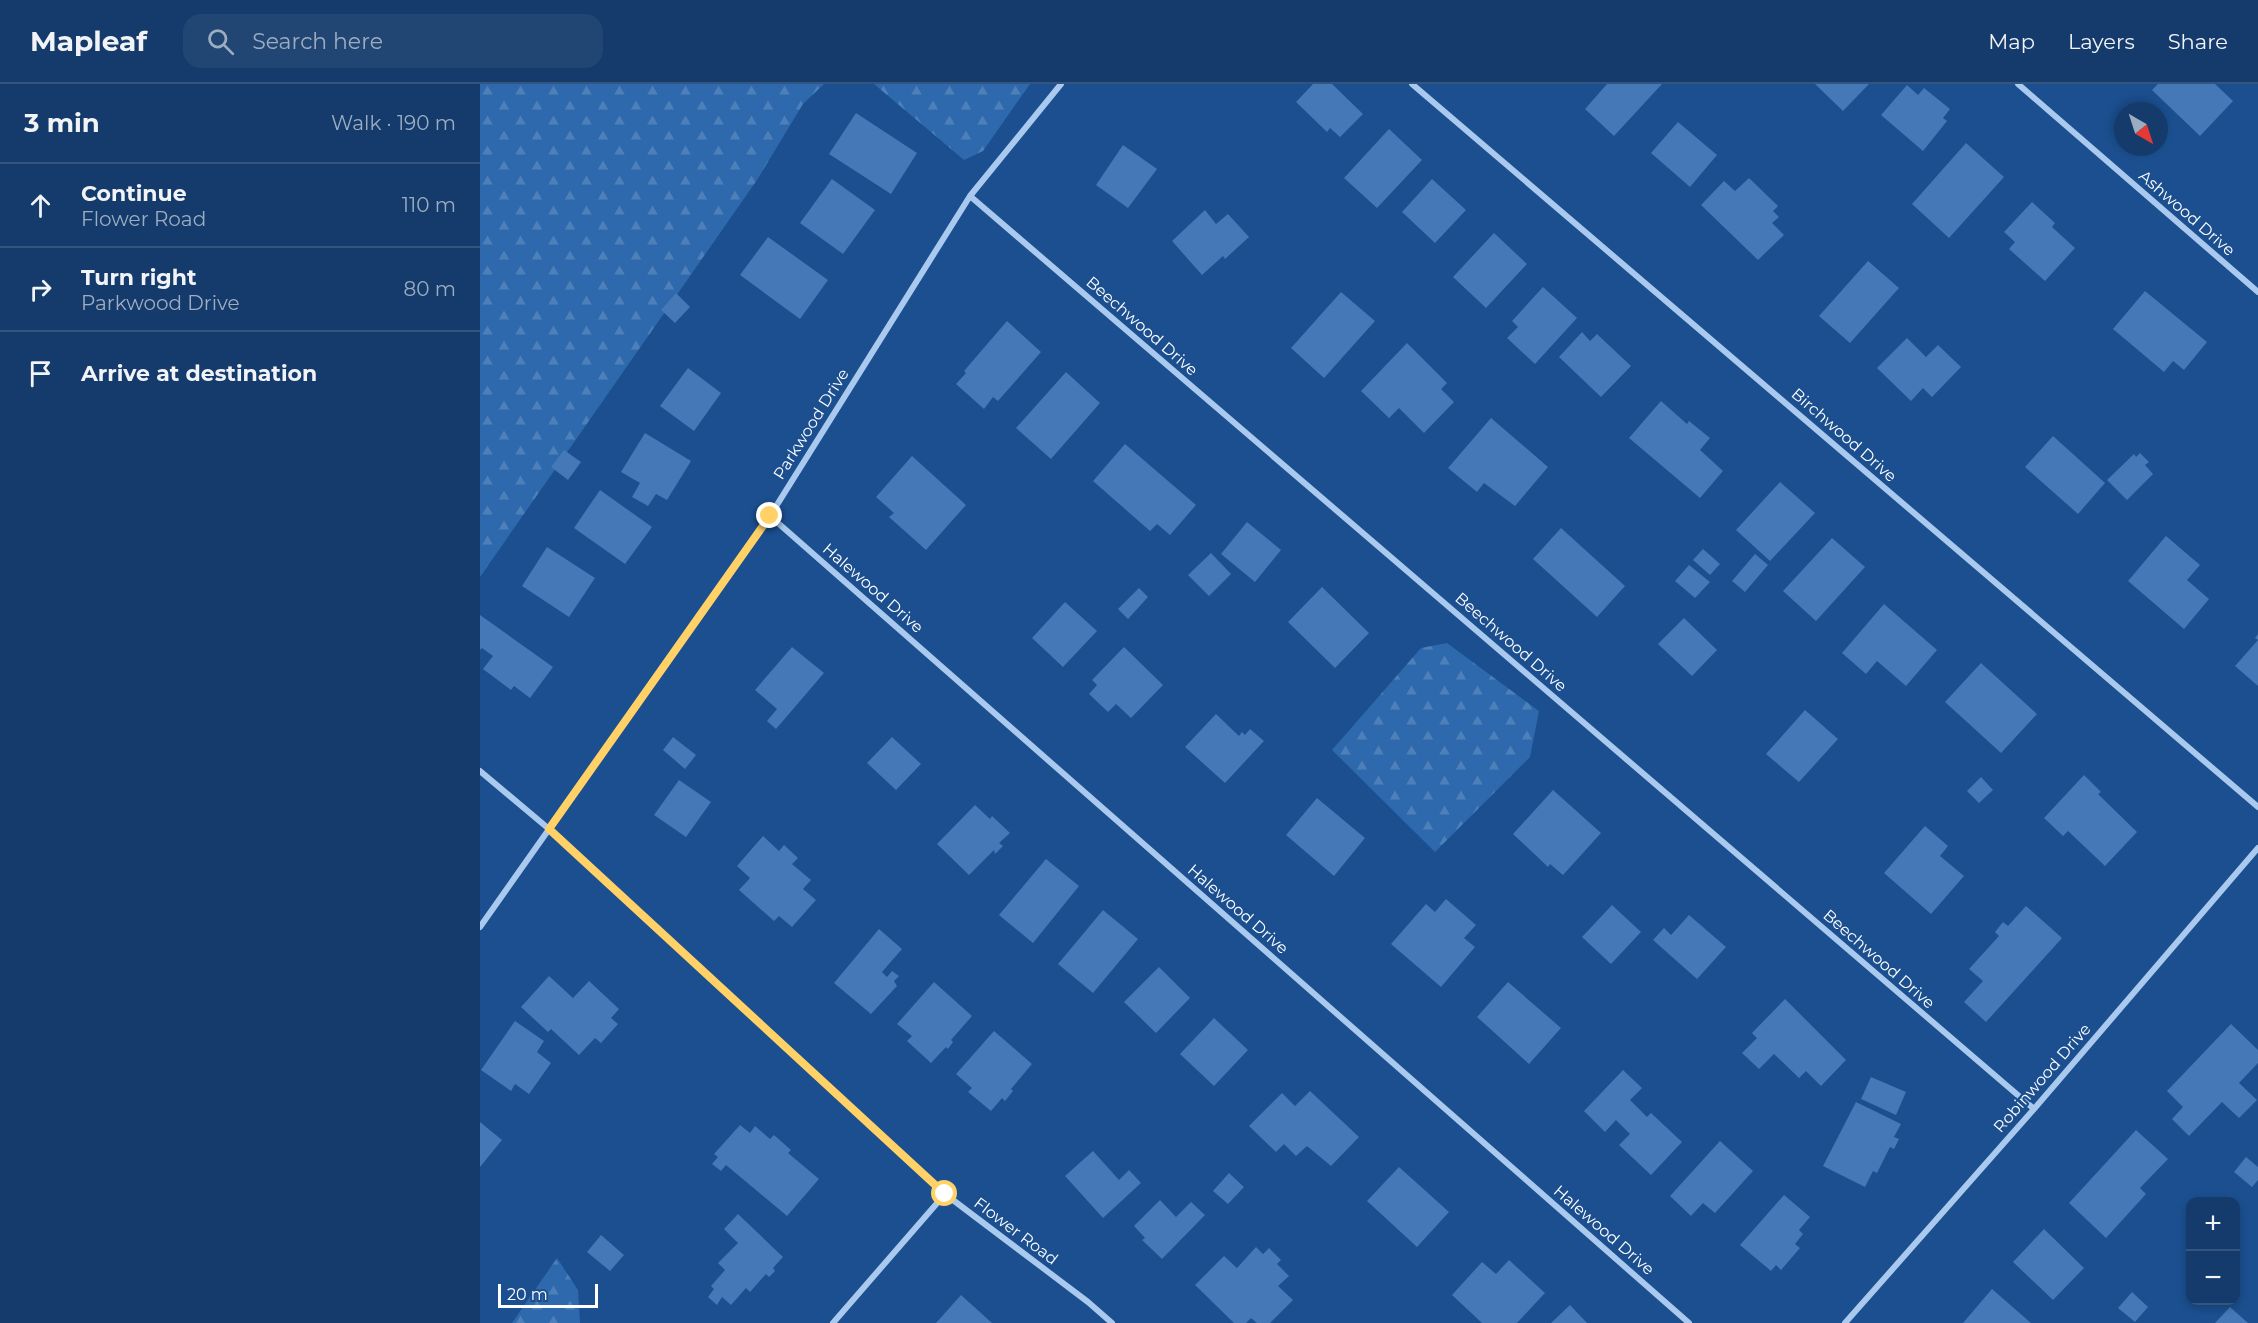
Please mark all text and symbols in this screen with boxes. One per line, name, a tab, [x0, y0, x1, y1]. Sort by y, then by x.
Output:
search box	[183, 14, 603, 68]
text: Mapleaf	[30, 24, 147, 58]
icon: search	[204, 25, 237, 58]
text: Search here	[252, 28, 383, 55]
text: Map	[1988, 29, 2035, 54]
text: Layers	[2068, 29, 2135, 54]
text: Share	[2168, 29, 2228, 54]
north arrow	[2114, 102, 2168, 156]
text: 3 min	[24, 107, 100, 139]
text: Walk · 190 m	[331, 111, 456, 135]
street label: Ashwood Drive	[2135, 166, 2239, 260]
text: Continue	[81, 180, 187, 207]
icon: ahead	[24, 189, 57, 222]
text: 110 m	[402, 193, 456, 217]
text: Flower Road	[81, 207, 206, 231]
text: Turn right	[81, 264, 196, 291]
street label: Beechwood Drive	[1082, 272, 1202, 380]
icon: right	[24, 273, 57, 306]
text: 80 m	[404, 277, 456, 301]
text: Parkwood Drive	[81, 291, 240, 315]
icon: arrive	[24, 357, 57, 390]
text: Arrive at destination	[81, 360, 317, 387]
street label: Parkwood Drive	[769, 365, 853, 483]
street label: Birchwood Drive	[1788, 384, 1900, 486]
route end	[756, 502, 782, 528]
street label: Halewood Drive	[819, 539, 927, 637]
street label: Beechwood Drive	[1451, 588, 1571, 696]
street label: Halewood Drive	[1184, 860, 1292, 958]
street label: Beechwood Drive	[1819, 905, 1939, 1013]
street label: Robinwood Drive	[1989, 1020, 2095, 1136]
route start	[931, 1180, 957, 1206]
street label: Halewood Drive	[1550, 1181, 1658, 1279]
street label: Flower Road	[970, 1193, 1062, 1269]
map controls	[2186, 1197, 2240, 1305]
button: +	[2186, 1197, 2240, 1251]
button: −	[2186, 1251, 2240, 1305]
scale bar	[498, 1281, 598, 1308]
text: 20 m	[507, 1285, 548, 1304]

